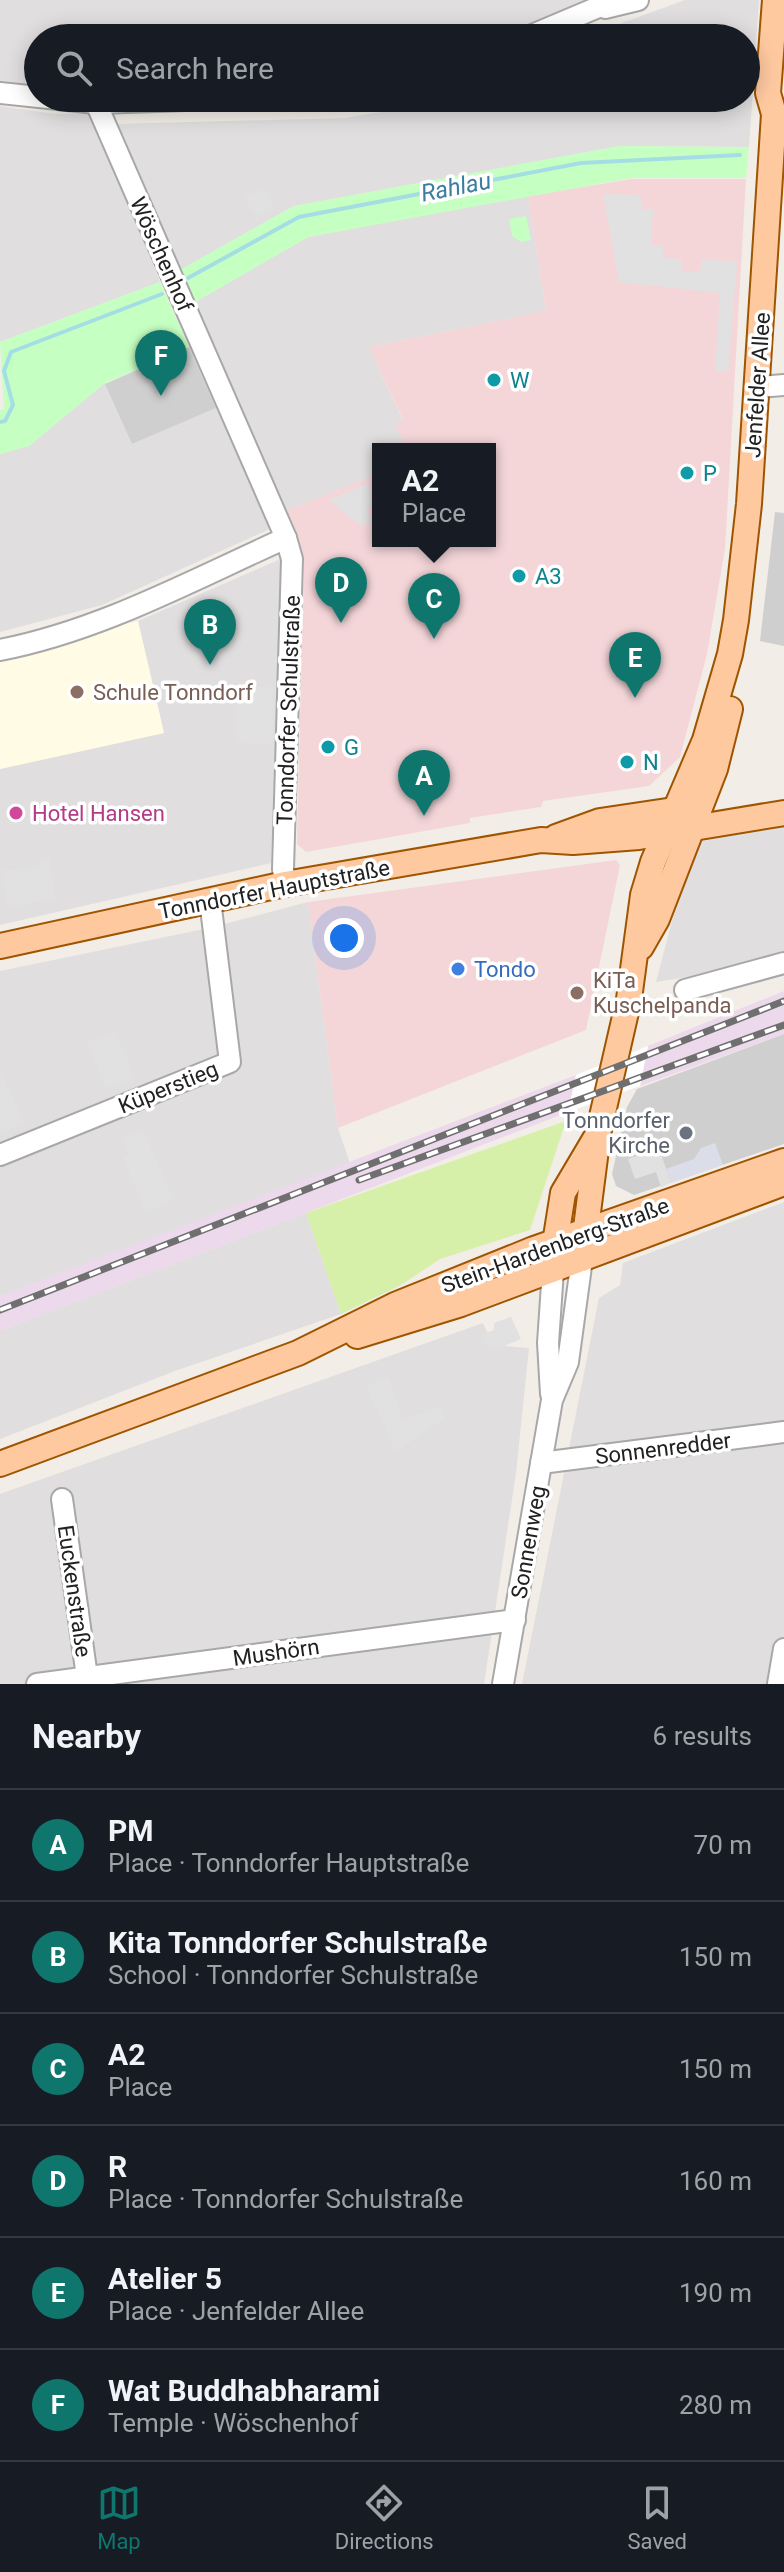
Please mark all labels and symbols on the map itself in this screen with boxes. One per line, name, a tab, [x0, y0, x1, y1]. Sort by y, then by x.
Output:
water label: Rahlau	[418, 166, 494, 208]
street label: Wöschenhof	[125, 193, 198, 316]
street label: Jenfelder Allee	[740, 311, 775, 459]
pin: F	[135, 330, 187, 396]
place label: W	[510, 368, 530, 393]
marker: W	[485, 371, 503, 389]
place label: P	[703, 461, 717, 486]
marker: P	[678, 464, 696, 482]
pin: D	[315, 557, 367, 623]
place label: A3	[535, 564, 562, 589]
marker: A3	[510, 567, 528, 585]
pin: C	[408, 573, 460, 639]
street label: Tonndorfer Schulstraße	[272, 595, 305, 825]
pin: B	[184, 599, 236, 665]
pin: E	[609, 632, 661, 698]
place label: Schule Tonndorf	[93, 680, 253, 705]
marker: Schule Tonndorf	[68, 683, 86, 701]
place label: G	[344, 735, 359, 760]
marker: G	[319, 738, 337, 756]
pin: A	[398, 750, 450, 816]
place label: N	[643, 750, 659, 775]
marker: N	[618, 753, 636, 771]
place label: Hotel Hansen	[32, 801, 165, 826]
marker: Hotel Hansen	[7, 804, 25, 822]
street label: Tonndorfer Hauptstraße	[156, 855, 392, 924]
your location	[324, 918, 364, 958]
place label: Tondo	[474, 957, 536, 982]
marker: Tondo	[449, 960, 467, 978]
place label: KiTa Kuschelpanda	[593, 968, 732, 1018]
marker: KiTa Kuschelpanda	[568, 984, 586, 1002]
street label: Küperstieg	[115, 1056, 222, 1119]
place label: Tonndorfer Kirche	[562, 1108, 671, 1158]
marker: Tonndorfer Kirche	[677, 1124, 695, 1142]
street label: Stein-Hardenberg-Straße	[438, 1193, 672, 1298]
street label: Sonnenredder	[594, 1428, 733, 1469]
street label: Sonnenweg	[506, 1484, 551, 1601]
street label: Euckenstraße	[53, 1523, 96, 1659]
street label: Mushörn	[231, 1634, 321, 1671]

